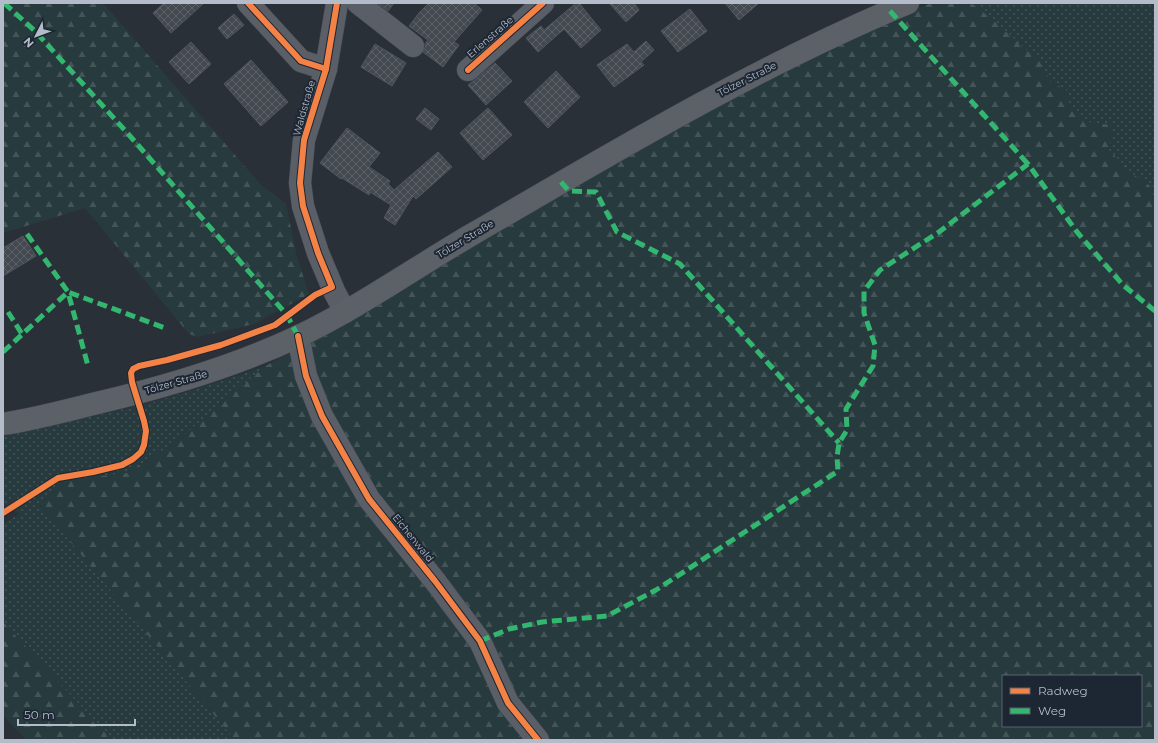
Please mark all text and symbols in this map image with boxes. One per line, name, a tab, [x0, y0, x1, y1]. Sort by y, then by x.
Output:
street label: Erlenstraße	[464, 13, 516, 61]
north arrow	[16, 16, 56, 56]
text: N	[20, 35, 37, 51]
street label: Tölzer Straße	[715, 59, 779, 99]
street label: Waldstraße	[290, 79, 318, 137]
street label: Tölzer Straße	[434, 217, 496, 261]
street label: Tölzer Straße	[143, 367, 209, 397]
street label: Eichenwald	[390, 511, 436, 565]
legend	[1002, 675, 1142, 727]
text: Radweg	[1038, 683, 1088, 698]
scale bar	[18, 701, 135, 727]
text: Weg	[1038, 703, 1066, 718]
text: 50 m	[24, 707, 55, 722]

